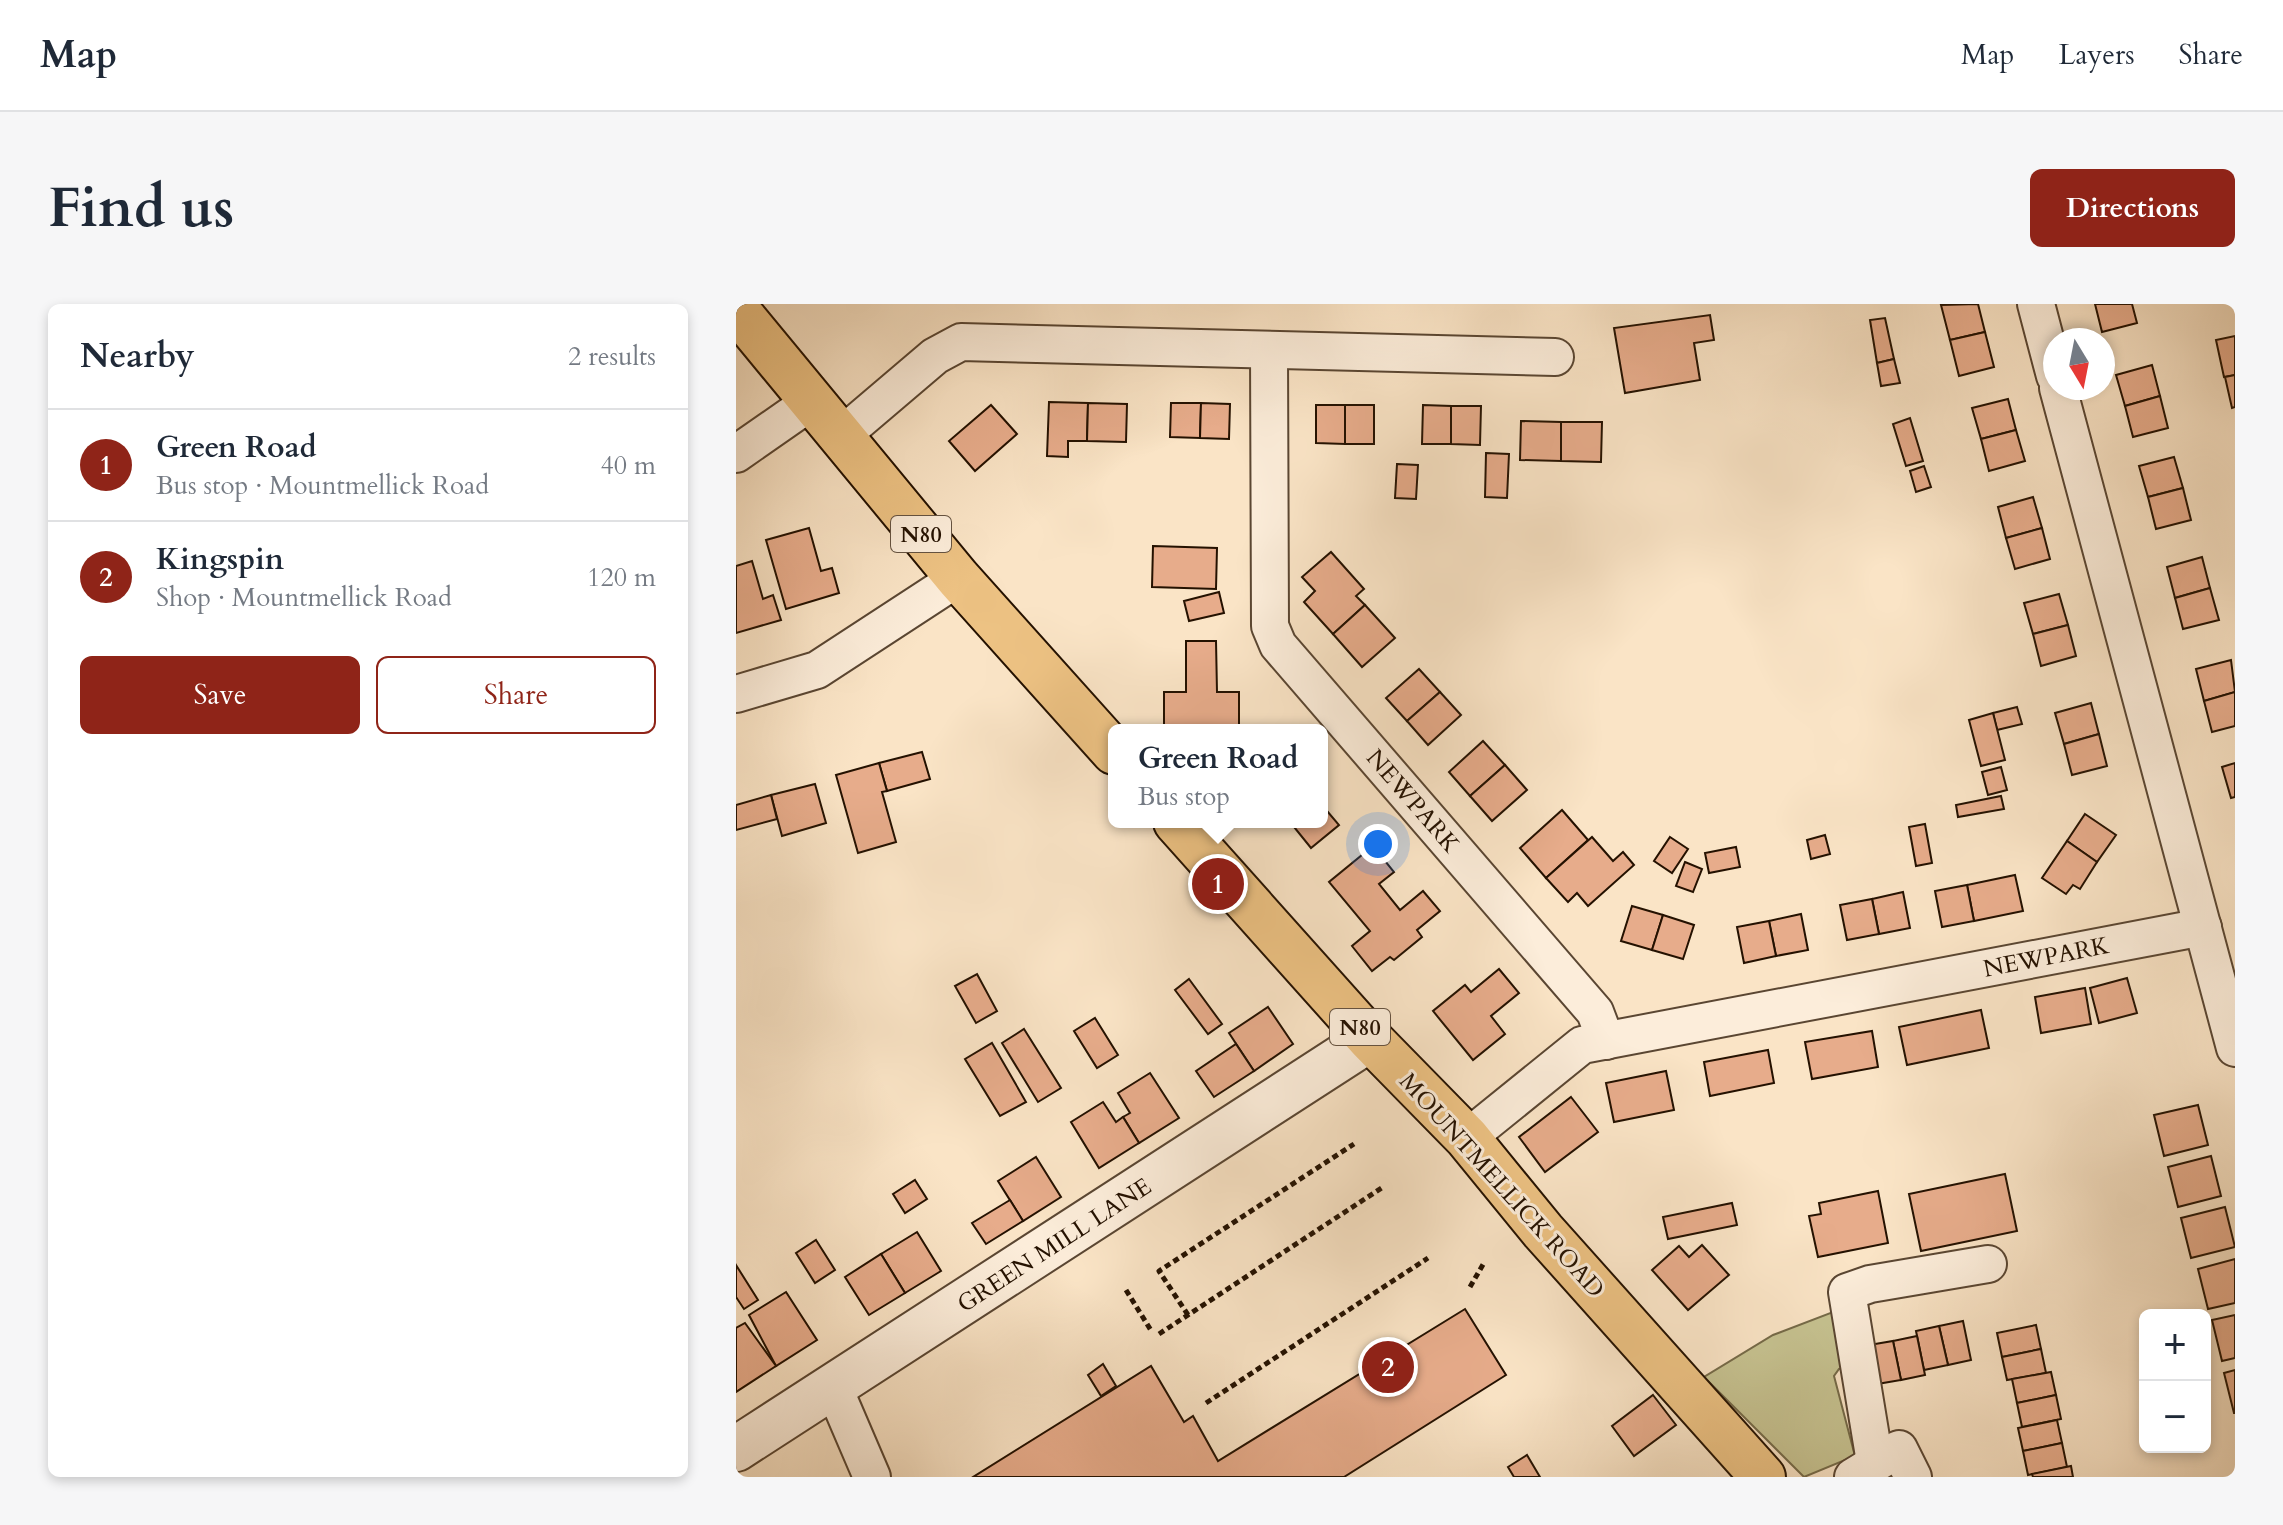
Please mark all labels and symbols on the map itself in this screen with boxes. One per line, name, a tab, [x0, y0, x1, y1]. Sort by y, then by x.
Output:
north arrow	[2043, 328, 2115, 400]
road number: N80	[891, 516, 951, 552]
street label: NEWPARK	[1358, 742, 1467, 860]
your location	[1358, 824, 1398, 864]
pin: 1	[1192, 854, 1244, 914]
street label: NEWPARK	[1980, 929, 2112, 986]
road number: N80	[1330, 1009, 1390, 1045]
street label: MOUNTMELLICK ROAD	[1392, 1066, 1612, 1305]
street label: GREEN MILL LANE	[951, 1170, 1158, 1321]
pin: 2	[1362, 1337, 1414, 1397]

